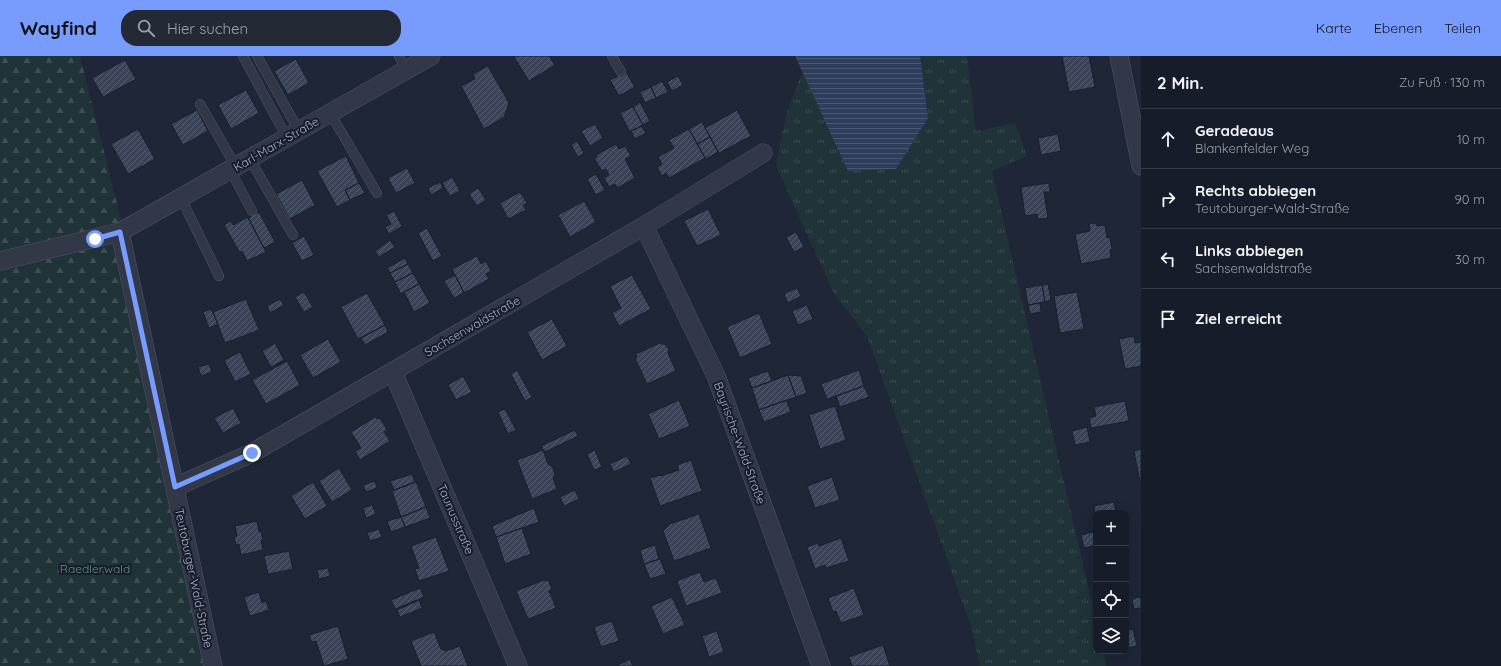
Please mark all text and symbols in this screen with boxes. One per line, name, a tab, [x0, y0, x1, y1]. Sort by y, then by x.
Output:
search box	[121, 10, 401, 46]
text: Wayfind	[20, 16, 97, 40]
icon: search	[135, 17, 157, 39]
text: Hier suchen	[167, 19, 248, 38]
text: Karte	[1316, 19, 1352, 37]
text: Ebenen	[1374, 19, 1422, 37]
text: Teilen	[1444, 19, 1481, 37]
text: 2 Min.	[1157, 72, 1204, 93]
text: Zu Fuß · 130 m	[1399, 74, 1485, 90]
street label: Karl-Marx-Straße	[231, 113, 322, 175]
text: Geradeaus	[1195, 121, 1274, 140]
icon: ahead	[1157, 128, 1179, 150]
text: 10 m	[1457, 131, 1485, 147]
text: Blankenfelder Weg	[1195, 140, 1309, 156]
text: Rechts abbiegen	[1195, 181, 1316, 200]
icon: right	[1157, 188, 1179, 210]
text: 90 m	[1455, 191, 1485, 207]
text: Teutoburger-Wald-Straße	[1195, 200, 1349, 216]
route start	[86, 230, 104, 248]
text: Links abbiegen	[1195, 241, 1303, 260]
icon: left	[1157, 248, 1179, 270]
text: 30 m	[1455, 251, 1485, 267]
text: Sachsenwaldstraße	[1195, 260, 1312, 276]
street label: Sachsenwaldstraße	[421, 292, 523, 360]
icon: arrive	[1157, 308, 1179, 330]
text: Ziel erreicht	[1195, 309, 1282, 328]
street label: Bayrische-Wald-Straße	[711, 380, 769, 506]
route end	[243, 444, 261, 462]
street label: Taunusstraße	[434, 482, 478, 557]
street label: Teutoburger-Wald-Straße	[172, 507, 216, 649]
map controls	[1093, 510, 1129, 654]
button: +	[1093, 510, 1129, 546]
button: −	[1093, 546, 1129, 582]
park label: Raedlerwald	[60, 561, 130, 576]
button: locate	[1093, 582, 1129, 618]
button: layers	[1093, 618, 1129, 654]

